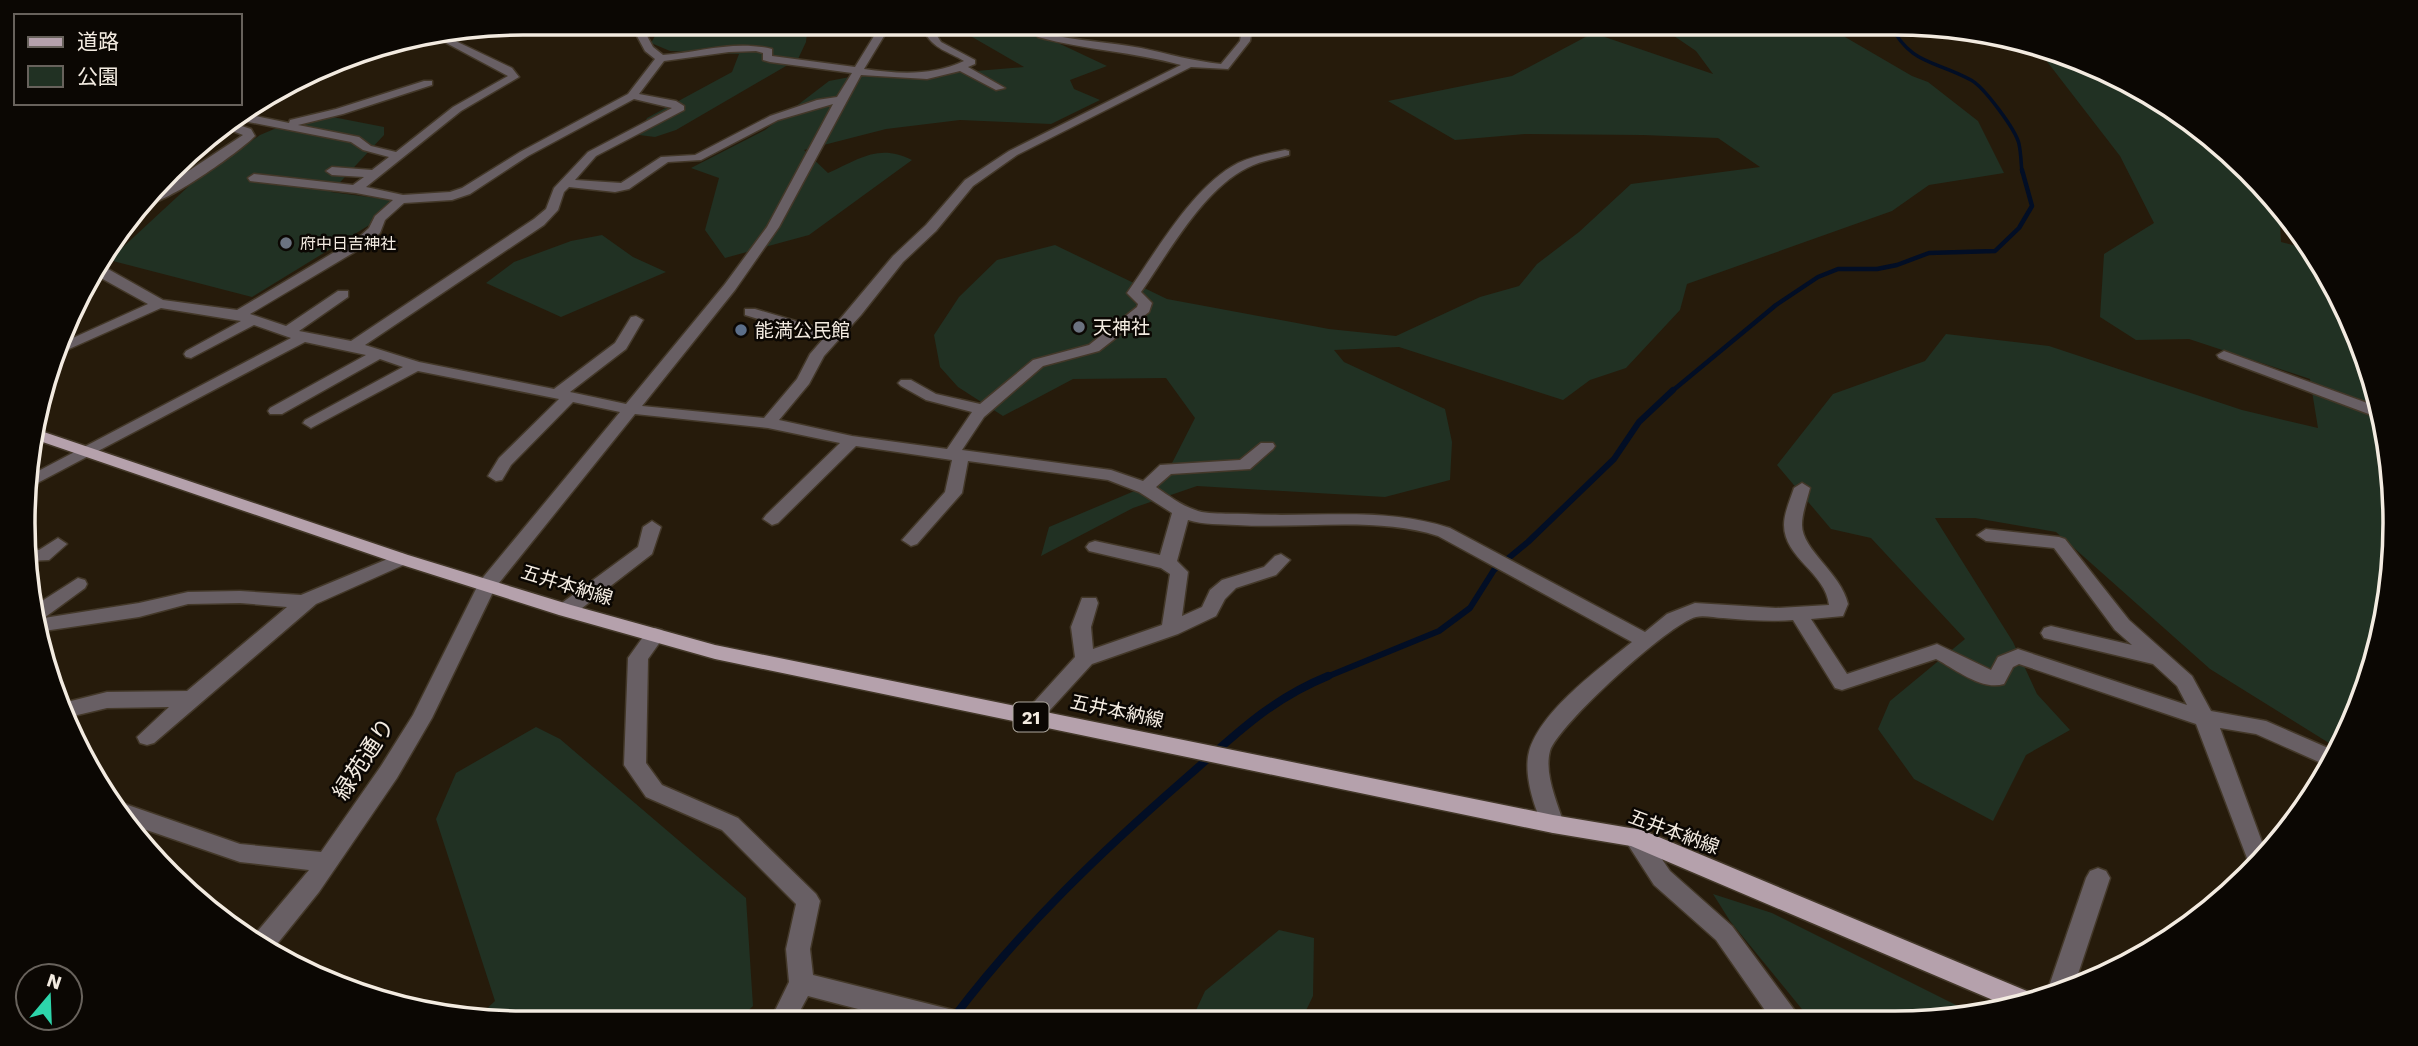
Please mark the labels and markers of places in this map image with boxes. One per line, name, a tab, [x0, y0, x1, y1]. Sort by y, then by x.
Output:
place label: 府中日吉神社	[300, 234, 396, 253]
marker: 府中日吉神社	[278, 235, 294, 251]
place label: 天神社	[1093, 316, 1150, 339]
place label: 能満公民館	[755, 319, 850, 342]
marker: 天神社	[1071, 319, 1087, 335]
marker: 能満公民館	[733, 322, 749, 338]

